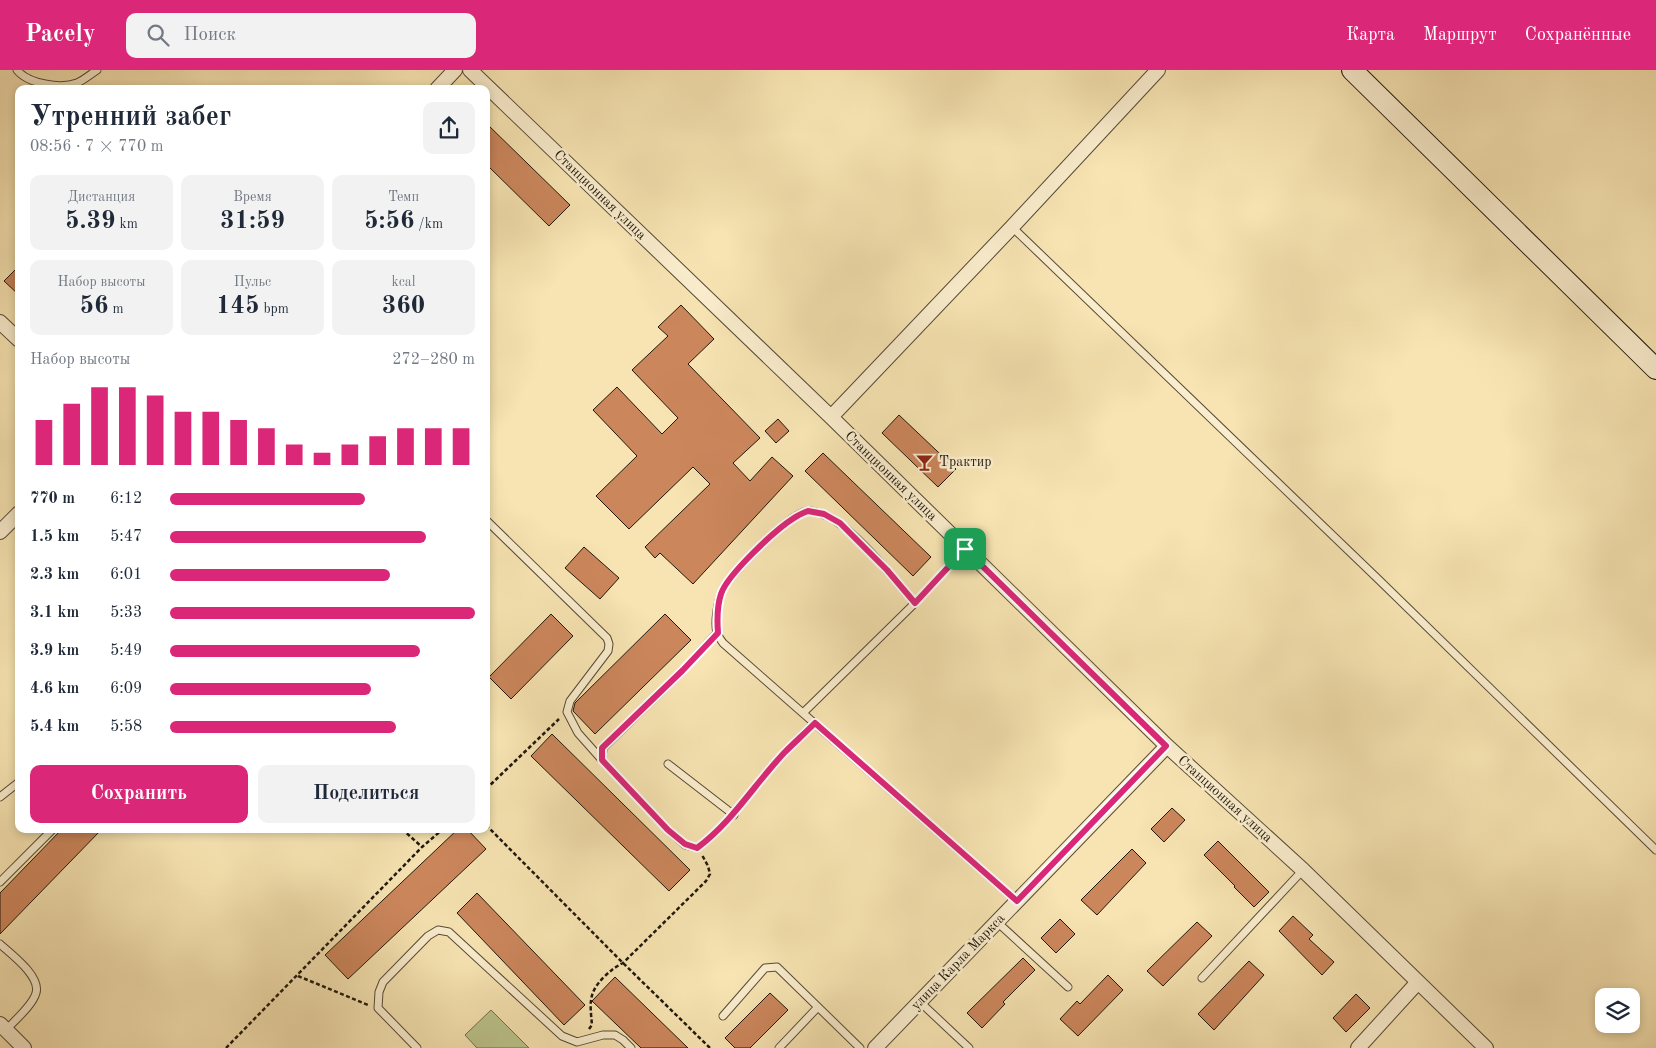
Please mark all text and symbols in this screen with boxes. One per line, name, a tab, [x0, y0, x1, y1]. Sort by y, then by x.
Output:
search box	[126, 13, 476, 58]
icon: search	[144, 21, 172, 49]
text: Pacely	[25, 23, 96, 47]
text: Поиск	[184, 26, 236, 45]
text: Карта	[1346, 26, 1395, 44]
text: Маршрут	[1423, 26, 1497, 44]
text: Сохранённые	[1525, 26, 1631, 44]
button: share	[423, 102, 475, 154]
text: Утренний забег	[30, 104, 231, 132]
text: 08:56 · 7 × 770 m	[30, 139, 163, 155]
street label: Станционная улица	[551, 148, 649, 242]
text: Дистанция	[68, 190, 135, 204]
text: Время	[233, 190, 272, 204]
text: Темп	[388, 190, 419, 204]
text: 5.39	[65, 209, 116, 234]
text: 31:59	[220, 209, 285, 234]
text: 5:56	[364, 209, 414, 234]
text: km	[116, 217, 138, 231]
text: /km	[414, 217, 443, 231]
text: Набор высоты	[58, 275, 145, 289]
text: Пульс	[234, 275, 271, 289]
text: kcal	[391, 275, 416, 289]
text: 56	[79, 294, 108, 319]
text: 145	[216, 294, 260, 319]
text: 360	[382, 294, 425, 319]
text: m	[108, 302, 124, 316]
text: bpm	[260, 302, 289, 316]
text: Набор высоты	[30, 352, 130, 368]
text: 272–280 m	[392, 352, 475, 368]
street label: Станционная улица	[842, 429, 940, 523]
bar icon: Трактир	[915, 452, 935, 472]
place label: Трактир	[939, 455, 992, 469]
text: 770 m	[30, 491, 75, 507]
text: 6:12	[110, 491, 142, 507]
pin	[944, 528, 986, 570]
text: 1.5 km	[30, 529, 79, 545]
text: 5:47	[110, 529, 142, 545]
icon: arrive	[951, 535, 979, 563]
text: 2.3 km	[30, 567, 79, 583]
text: 6:01	[110, 567, 142, 583]
text: 3.1 km	[30, 605, 79, 621]
text: 5:33	[110, 605, 142, 621]
text: 3.9 km	[30, 643, 79, 659]
text: 5:49	[110, 643, 142, 659]
text: 4.6 km	[30, 681, 79, 697]
text: 6:09	[110, 681, 142, 697]
text: 5.4 km	[30, 719, 79, 735]
text: 5:58	[110, 719, 142, 735]
street label: Станционная улица	[1175, 753, 1275, 845]
button: Сохранить	[30, 765, 248, 823]
button: Поделиться	[258, 765, 475, 823]
street label: улица Карла Маркса	[909, 911, 1008, 1013]
map controls	[1595, 988, 1640, 1033]
button: layers	[1595, 988, 1640, 1033]

